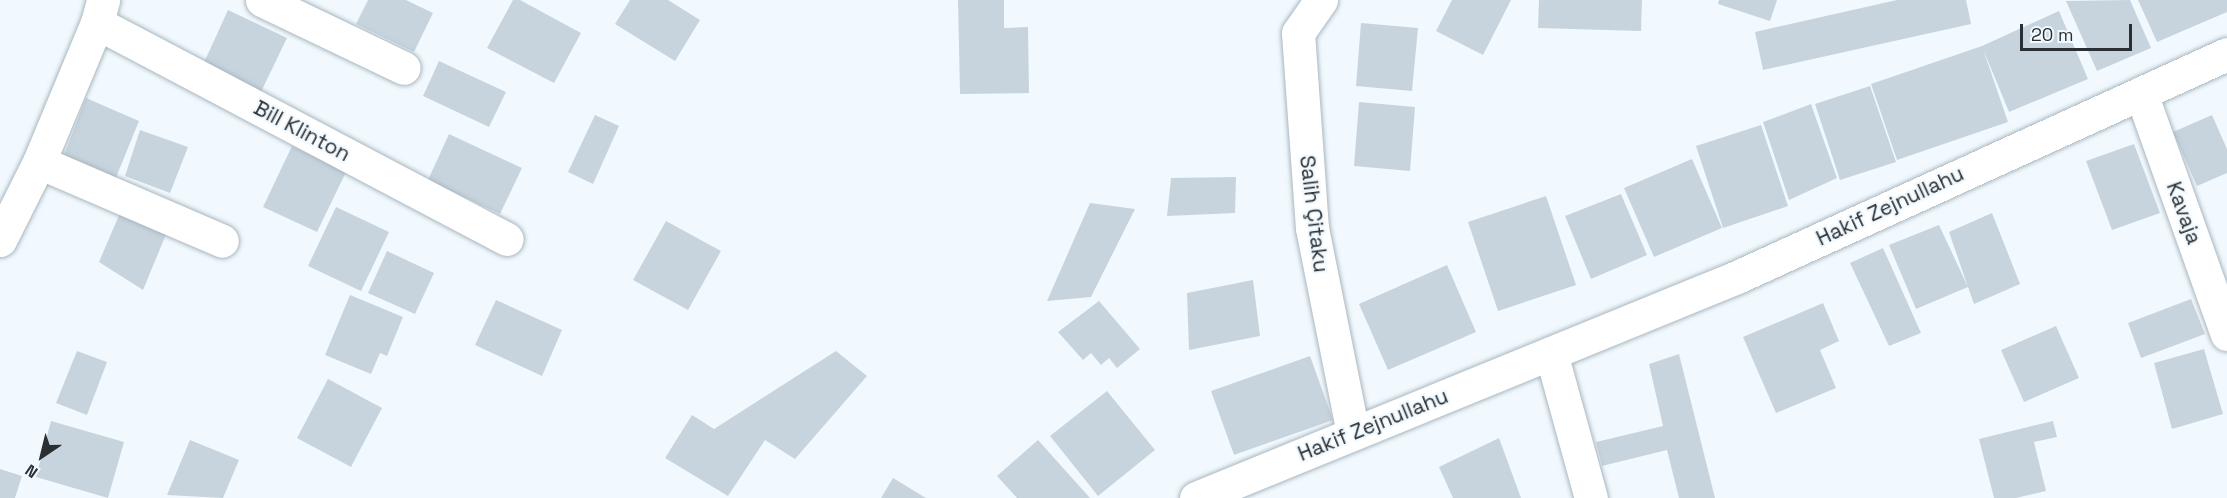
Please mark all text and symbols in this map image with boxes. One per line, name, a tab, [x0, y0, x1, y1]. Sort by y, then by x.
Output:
scale bar	[2023, 12, 2136, 50]
text: 20 m	[2031, 23, 2074, 46]
street label: Bill Klinton	[249, 95, 355, 167]
street label: Salih Çitaku	[1294, 154, 1334, 274]
street label: Hakif Zejnullahu	[1812, 161, 1968, 251]
street label: Kavaja	[2161, 178, 2207, 248]
street label: Hakif Zejnullahu	[1294, 383, 1452, 467]
north arrow	[12, 426, 72, 486]
text: N	[21, 459, 42, 483]

